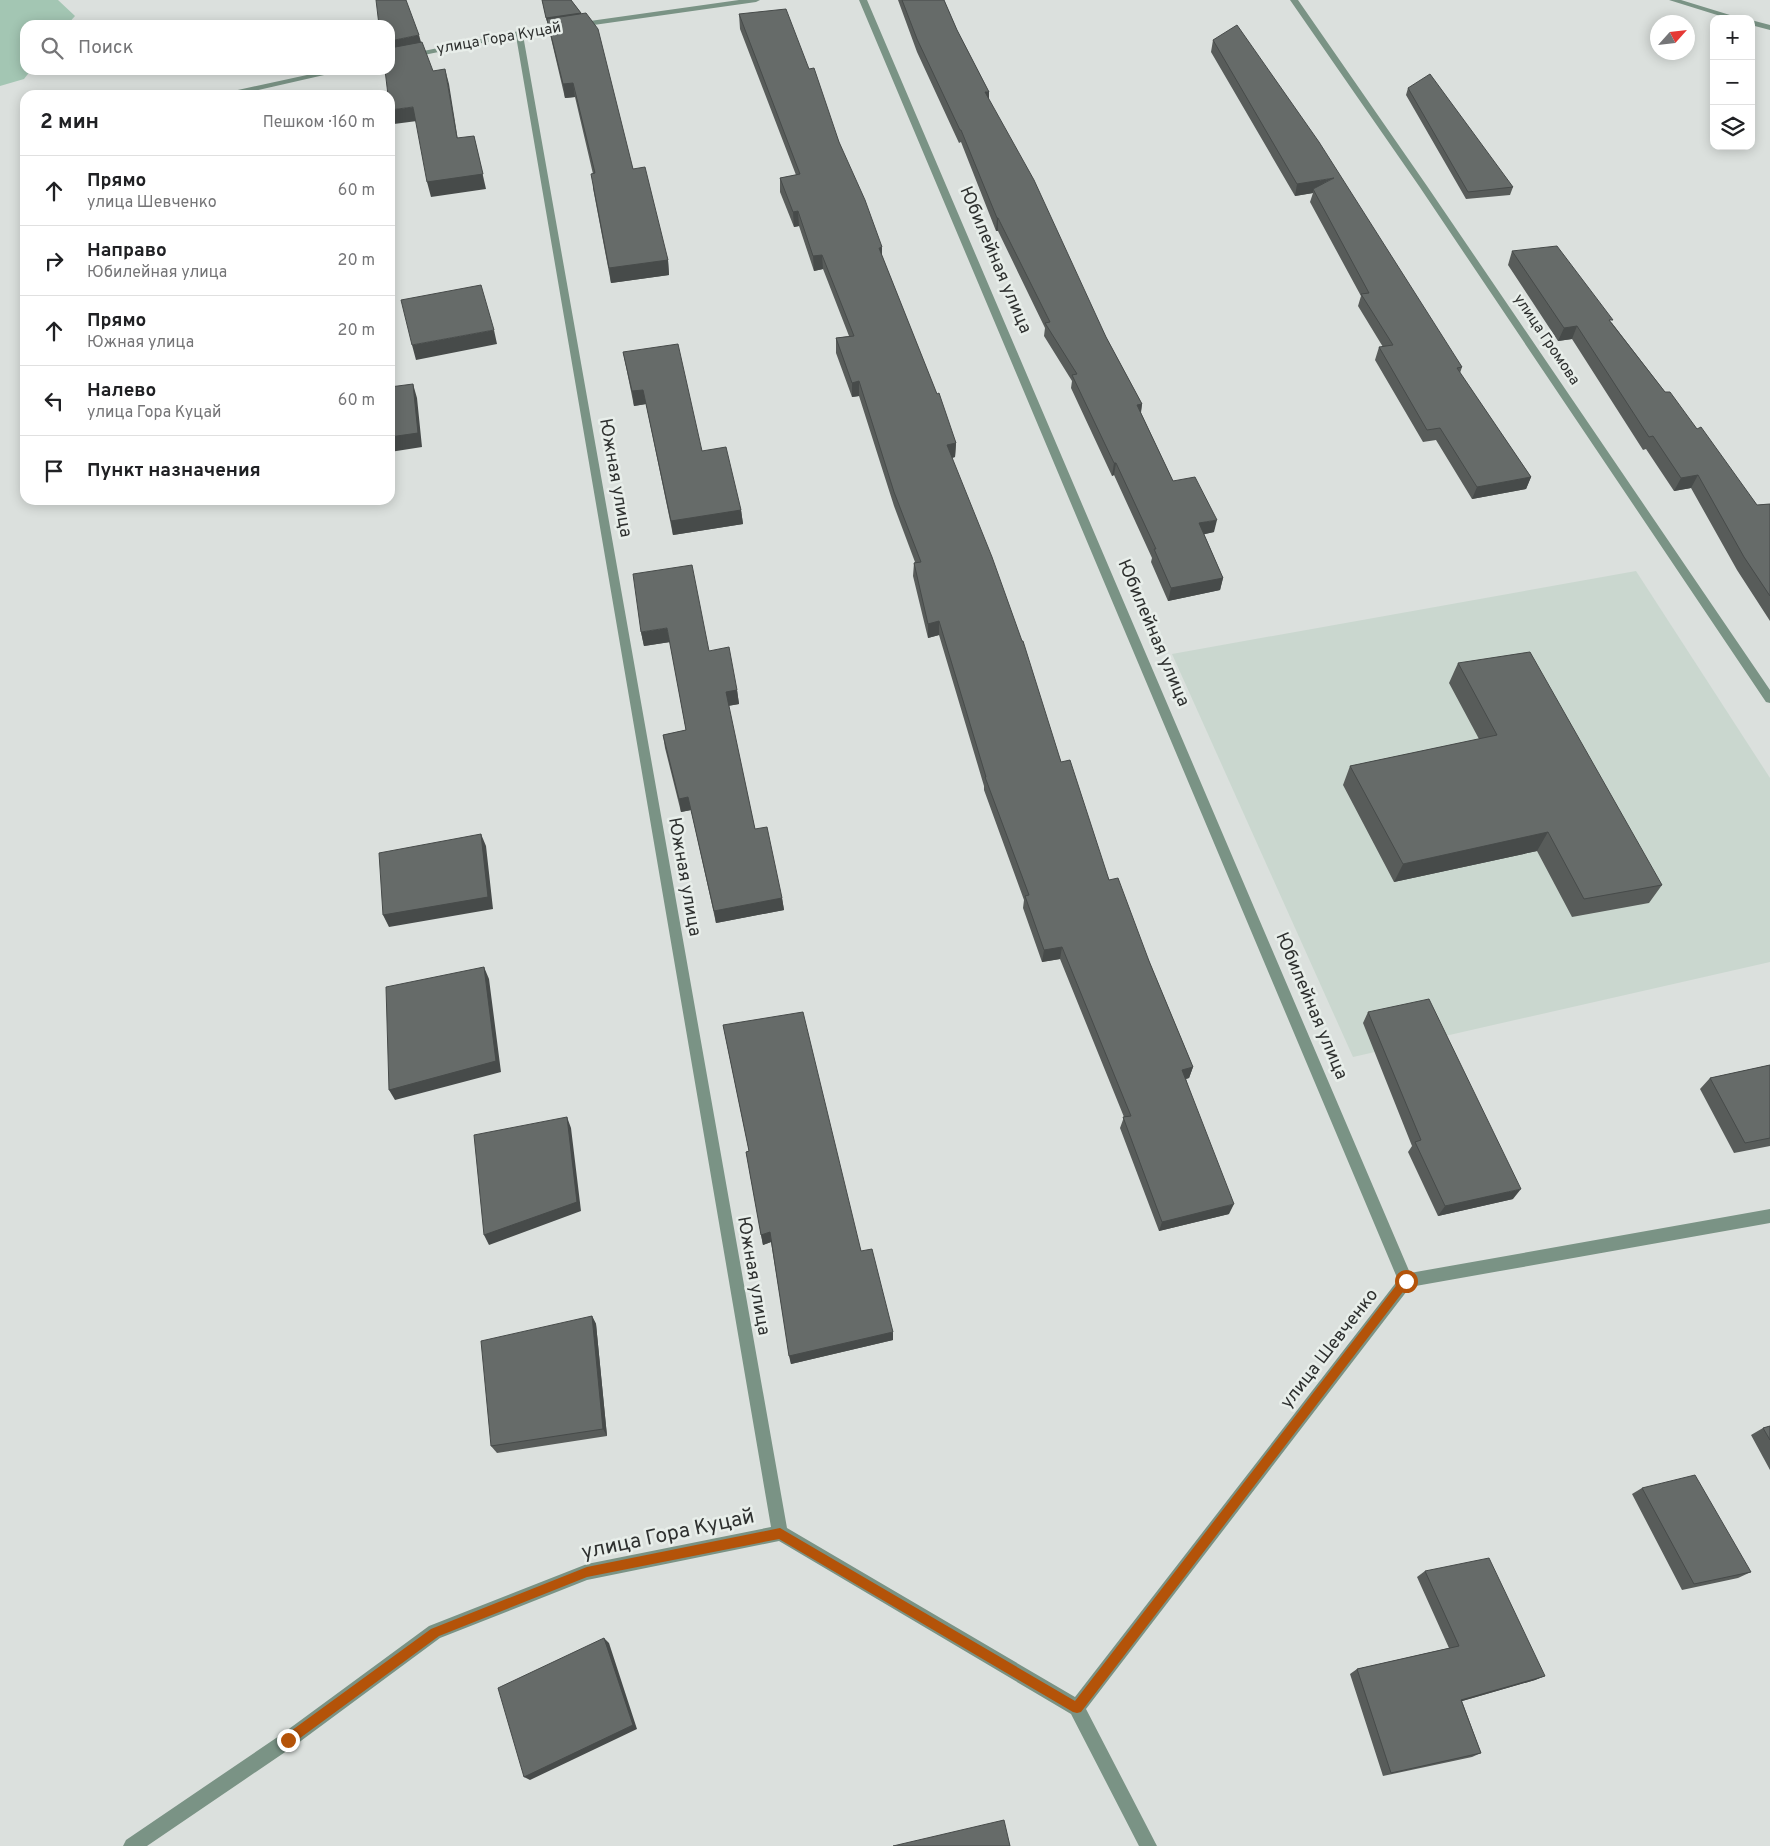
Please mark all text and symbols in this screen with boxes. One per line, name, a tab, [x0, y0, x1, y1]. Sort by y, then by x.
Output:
north arrow	[1650, 15, 1695, 60]
map controls	[1710, 15, 1755, 150]
button: +	[1710, 15, 1755, 60]
street label: улица Гора Куцай	[435, 19, 563, 59]
search box	[20, 20, 395, 75]
icon: search	[38, 34, 66, 62]
text: Поиск	[78, 36, 134, 60]
button: −	[1710, 60, 1755, 105]
button: layers	[1710, 105, 1755, 150]
text: 2 мин	[40, 109, 99, 136]
text: Пешком · 160 m	[263, 113, 375, 133]
text: Прямо	[87, 169, 146, 193]
icon: ahead	[40, 177, 68, 205]
text: 60 m	[338, 181, 375, 201]
street label: Юбилейная улица	[954, 183, 1036, 337]
text: улица Шевченко	[87, 193, 217, 213]
text: Направо	[87, 239, 167, 263]
icon: right	[40, 247, 68, 275]
text: 20 m	[338, 251, 375, 271]
text: Юбилейная улица	[87, 263, 227, 283]
street label: улица Громова	[1508, 291, 1584, 389]
text: Прямо	[87, 309, 146, 333]
icon: ahead	[40, 317, 68, 345]
text: 20 m	[338, 321, 375, 341]
text: Южная улица	[87, 333, 194, 353]
text: Налево	[87, 379, 156, 403]
icon: left	[40, 387, 68, 415]
text: 60 m	[338, 391, 375, 411]
text: улица Гора Куцай	[87, 403, 221, 423]
street label: Южная улица	[593, 417, 637, 539]
icon: arrive	[40, 457, 68, 485]
text: Пункт назначения	[87, 459, 261, 483]
street label: Юбилейная улица	[1112, 556, 1194, 710]
street label: Южная улица	[662, 816, 706, 938]
street label: Юбилейная улица	[1270, 929, 1352, 1083]
street label: Южная улица	[731, 1215, 775, 1337]
route start	[1395, 1270, 1418, 1293]
street label: улица Шевченко	[1276, 1284, 1384, 1414]
street label: улица Гора Куцай	[579, 1503, 757, 1567]
route end	[277, 1729, 300, 1752]

